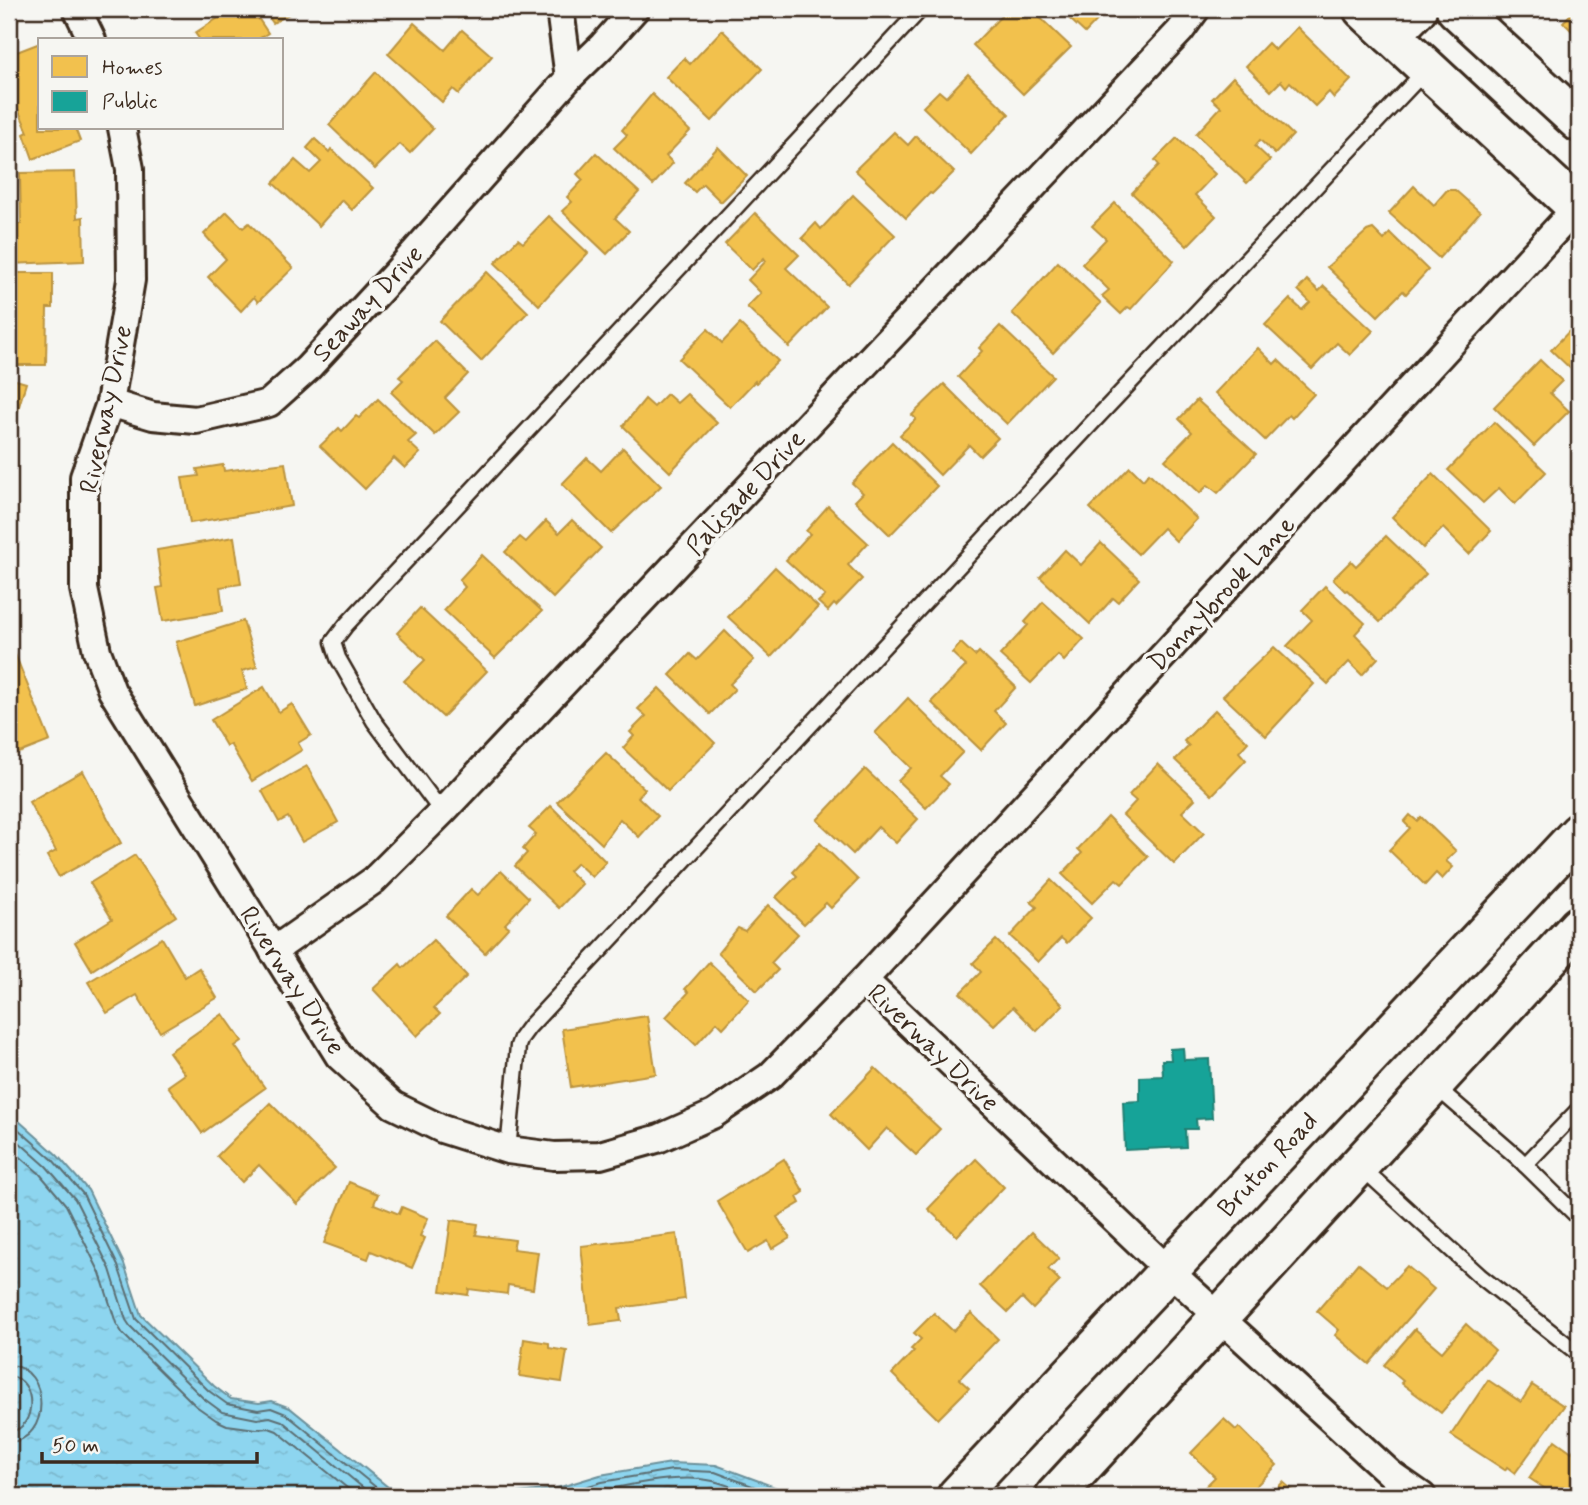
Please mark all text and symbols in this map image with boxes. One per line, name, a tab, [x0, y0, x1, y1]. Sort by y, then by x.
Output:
legend	[38, 38, 284, 130]
text: Homes	[102, 54, 162, 82]
text: Public	[102, 88, 158, 116]
street label: Seaway Drive	[305, 238, 432, 370]
street label: Riverway Drive	[73, 322, 141, 496]
street label: Palisade Drive	[679, 423, 814, 564]
street label: Donnybrook Lane	[1141, 509, 1304, 680]
street label: Riverway Drive	[231, 900, 352, 1062]
street label: Riverway Drive	[859, 977, 1006, 1120]
street label: Bruton Road	[1211, 1105, 1326, 1225]
scale bar	[42, 1421, 257, 1465]
text: 50 m	[52, 1432, 99, 1460]

